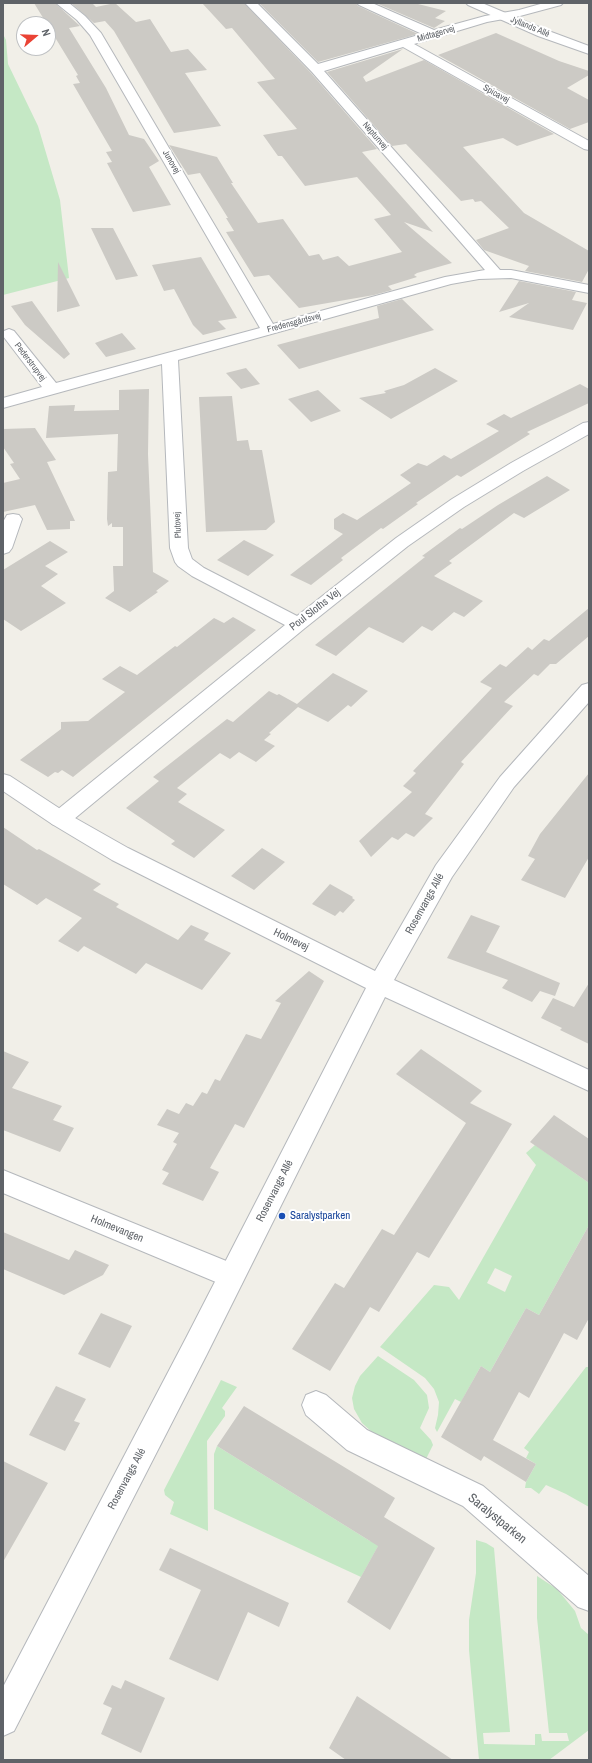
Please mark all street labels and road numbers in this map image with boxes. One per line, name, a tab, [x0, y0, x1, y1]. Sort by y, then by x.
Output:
street label: Jyllands Allé	[509, 14, 551, 40]
street label: Midtagervej	[416, 23, 456, 45]
street label: Spicavej	[481, 82, 511, 106]
street label: Neptunvej	[360, 120, 390, 152]
street label: Junovej	[160, 148, 182, 176]
street label: Fredensgårdsvej	[266, 311, 322, 335]
street label: Pederstrupvej	[12, 341, 48, 383]
street label: Plutovej	[172, 512, 184, 538]
street label: Poul Sloths Vej	[287, 586, 343, 634]
street label: Rosenvangs Allé	[403, 871, 447, 937]
street label: Holmevej	[271, 926, 311, 954]
street label: Rosenvangs Allé	[254, 1158, 296, 1224]
street label: Holmevangen	[89, 1212, 145, 1246]
street label: Rosenvangs Allé	[105, 1446, 149, 1512]
street label: Saralystparken	[464, 1491, 530, 1547]

